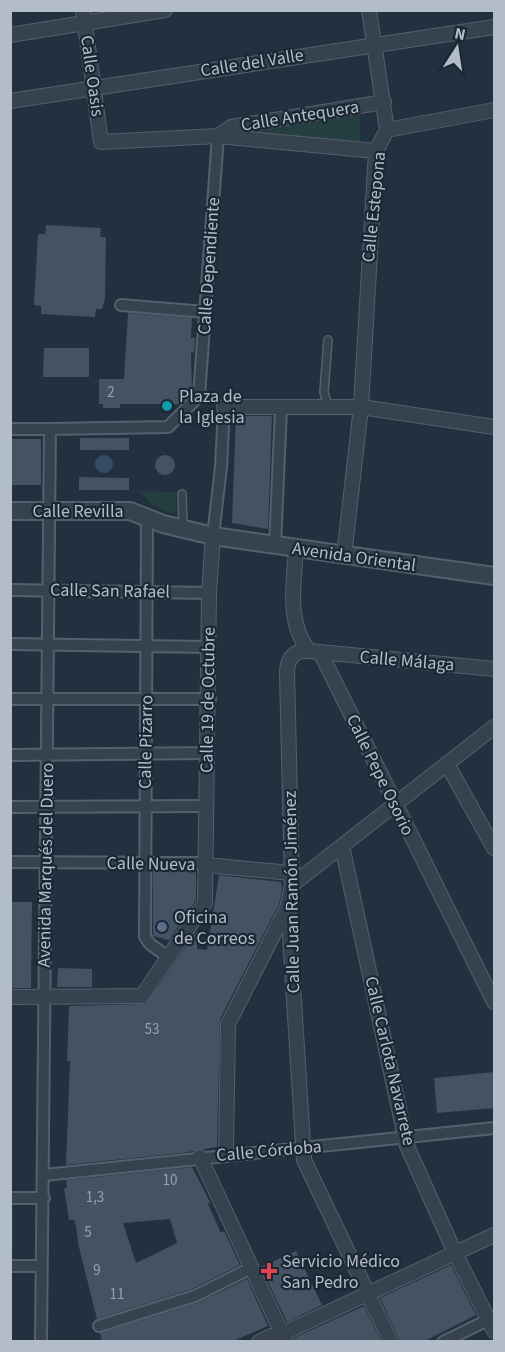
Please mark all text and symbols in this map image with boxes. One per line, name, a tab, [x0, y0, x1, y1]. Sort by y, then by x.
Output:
north arrow	[427, 18, 487, 78]
text: N	[452, 22, 467, 46]
street label: Calle Oasis	[74, 34, 110, 118]
street label: Calle del Valle	[199, 42, 305, 83]
street label: Calle Antequera	[239, 94, 361, 138]
street label: Calle Estepona	[356, 150, 392, 264]
street label: Calle Dependiente	[192, 196, 226, 336]
house number: 2	[107, 382, 115, 403]
place label: Plaza de la Iglesia	[179, 384, 245, 430]
marker: Plaza de la Iglesia	[160, 399, 174, 413]
street label: Calle Revilla	[32, 499, 124, 524]
street label: Avenida Oriental	[291, 536, 417, 578]
street label: Calle San Rafael	[50, 577, 170, 605]
street label: Calle 19 de Octubre	[194, 627, 222, 773]
street label: Calle Málaga	[359, 644, 455, 678]
street label: Calle Pizarro	[133, 695, 159, 789]
street label: Calle Pepe Osorio	[340, 710, 420, 840]
street label: Avenida Marqués del Duero	[32, 762, 60, 968]
street label: Calle Juan Ramón Jiménez	[278, 790, 306, 994]
street label: Calle Nueva	[106, 851, 196, 877]
place label: Oficina de Correos	[174, 905, 255, 951]
marker: Oficina de Correos	[155, 920, 169, 934]
street label: Calle Carlota Navarrete	[358, 974, 422, 1148]
house number: 53	[145, 1019, 159, 1040]
street label: Calle Córdoba	[215, 1134, 323, 1168]
house number: 10	[163, 1170, 177, 1191]
house number: 1,3	[86, 1187, 104, 1208]
house number: 5	[84, 1222, 92, 1243]
place label: Servicio Médico San Pedro	[282, 1249, 400, 1295]
house number: 9	[93, 1260, 101, 1281]
marker: Servicio Médico San Pedro	[260, 1262, 278, 1280]
house number: 11	[110, 1284, 124, 1305]

